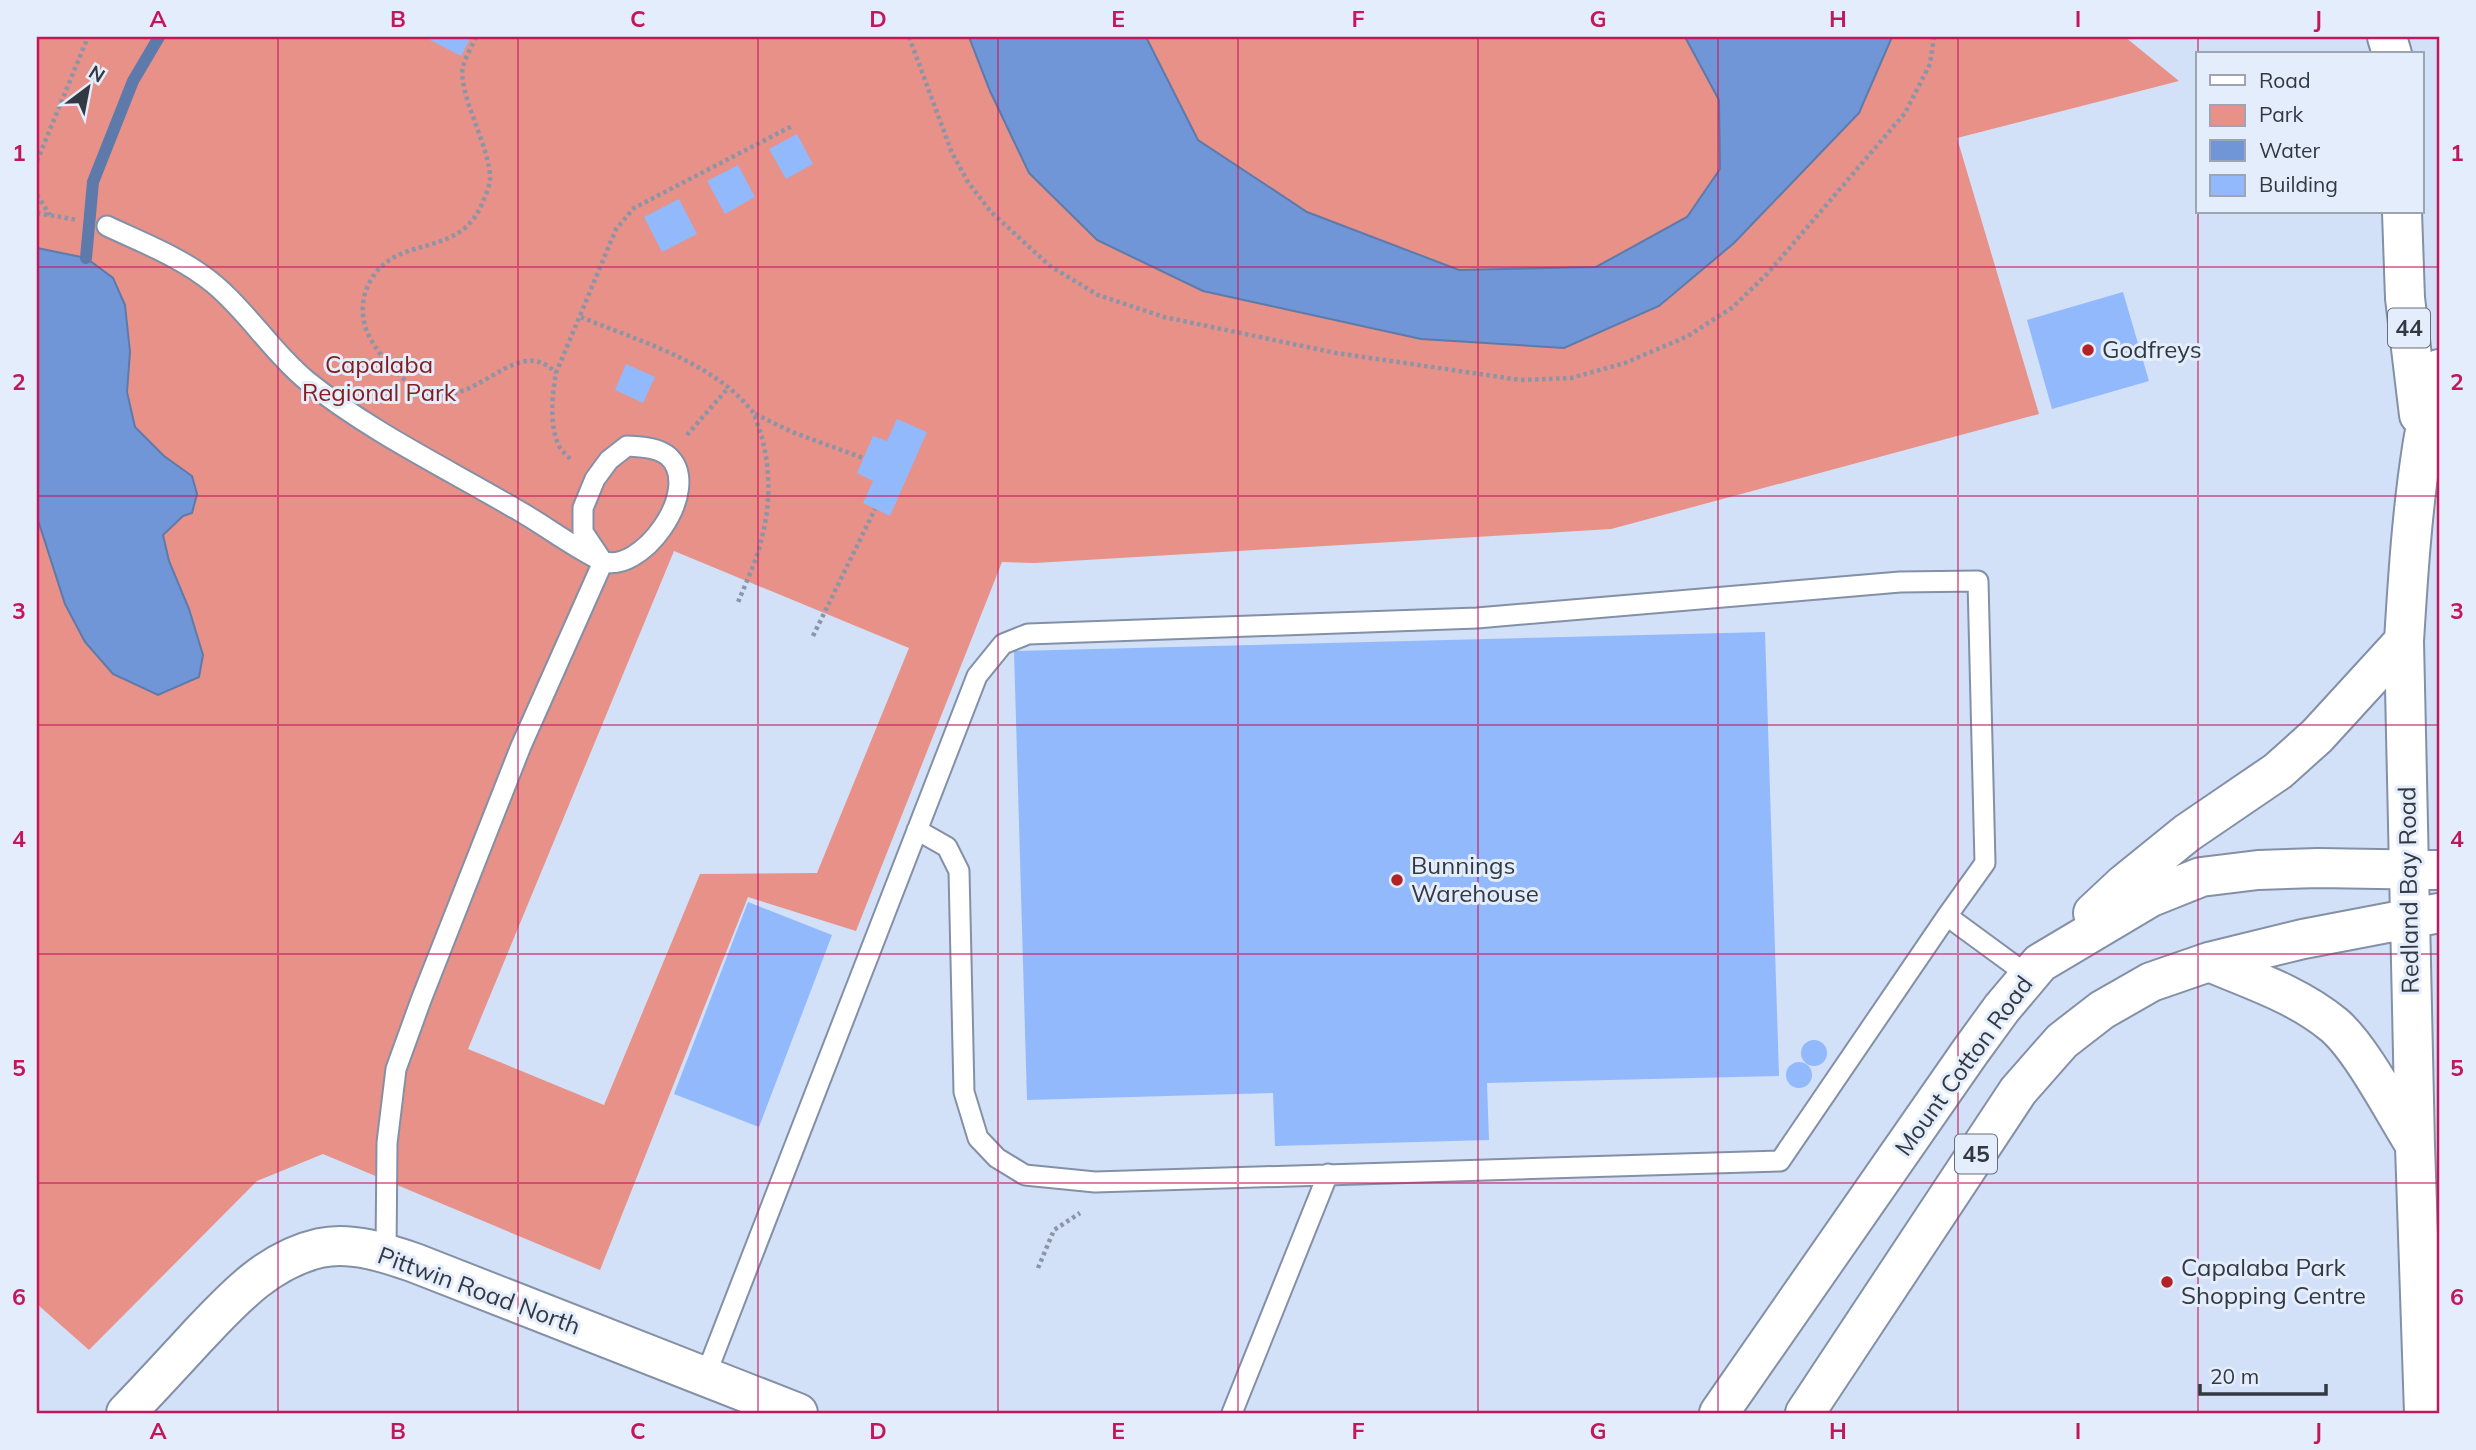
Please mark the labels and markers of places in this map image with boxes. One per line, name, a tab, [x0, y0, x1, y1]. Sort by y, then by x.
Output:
place label: Godfreys	[2102, 334, 2202, 364]
marker: Godfreys	[2080, 342, 2096, 358]
place label: Bunnings Warehouse	[1411, 850, 1539, 908]
marker: Bunnings Warehouse	[1389, 872, 1405, 888]
place label: Capalaba Park Shopping Centre	[2181, 1252, 2366, 1310]
marker: Capalaba Park Shopping Centre	[2159, 1274, 2175, 1290]

